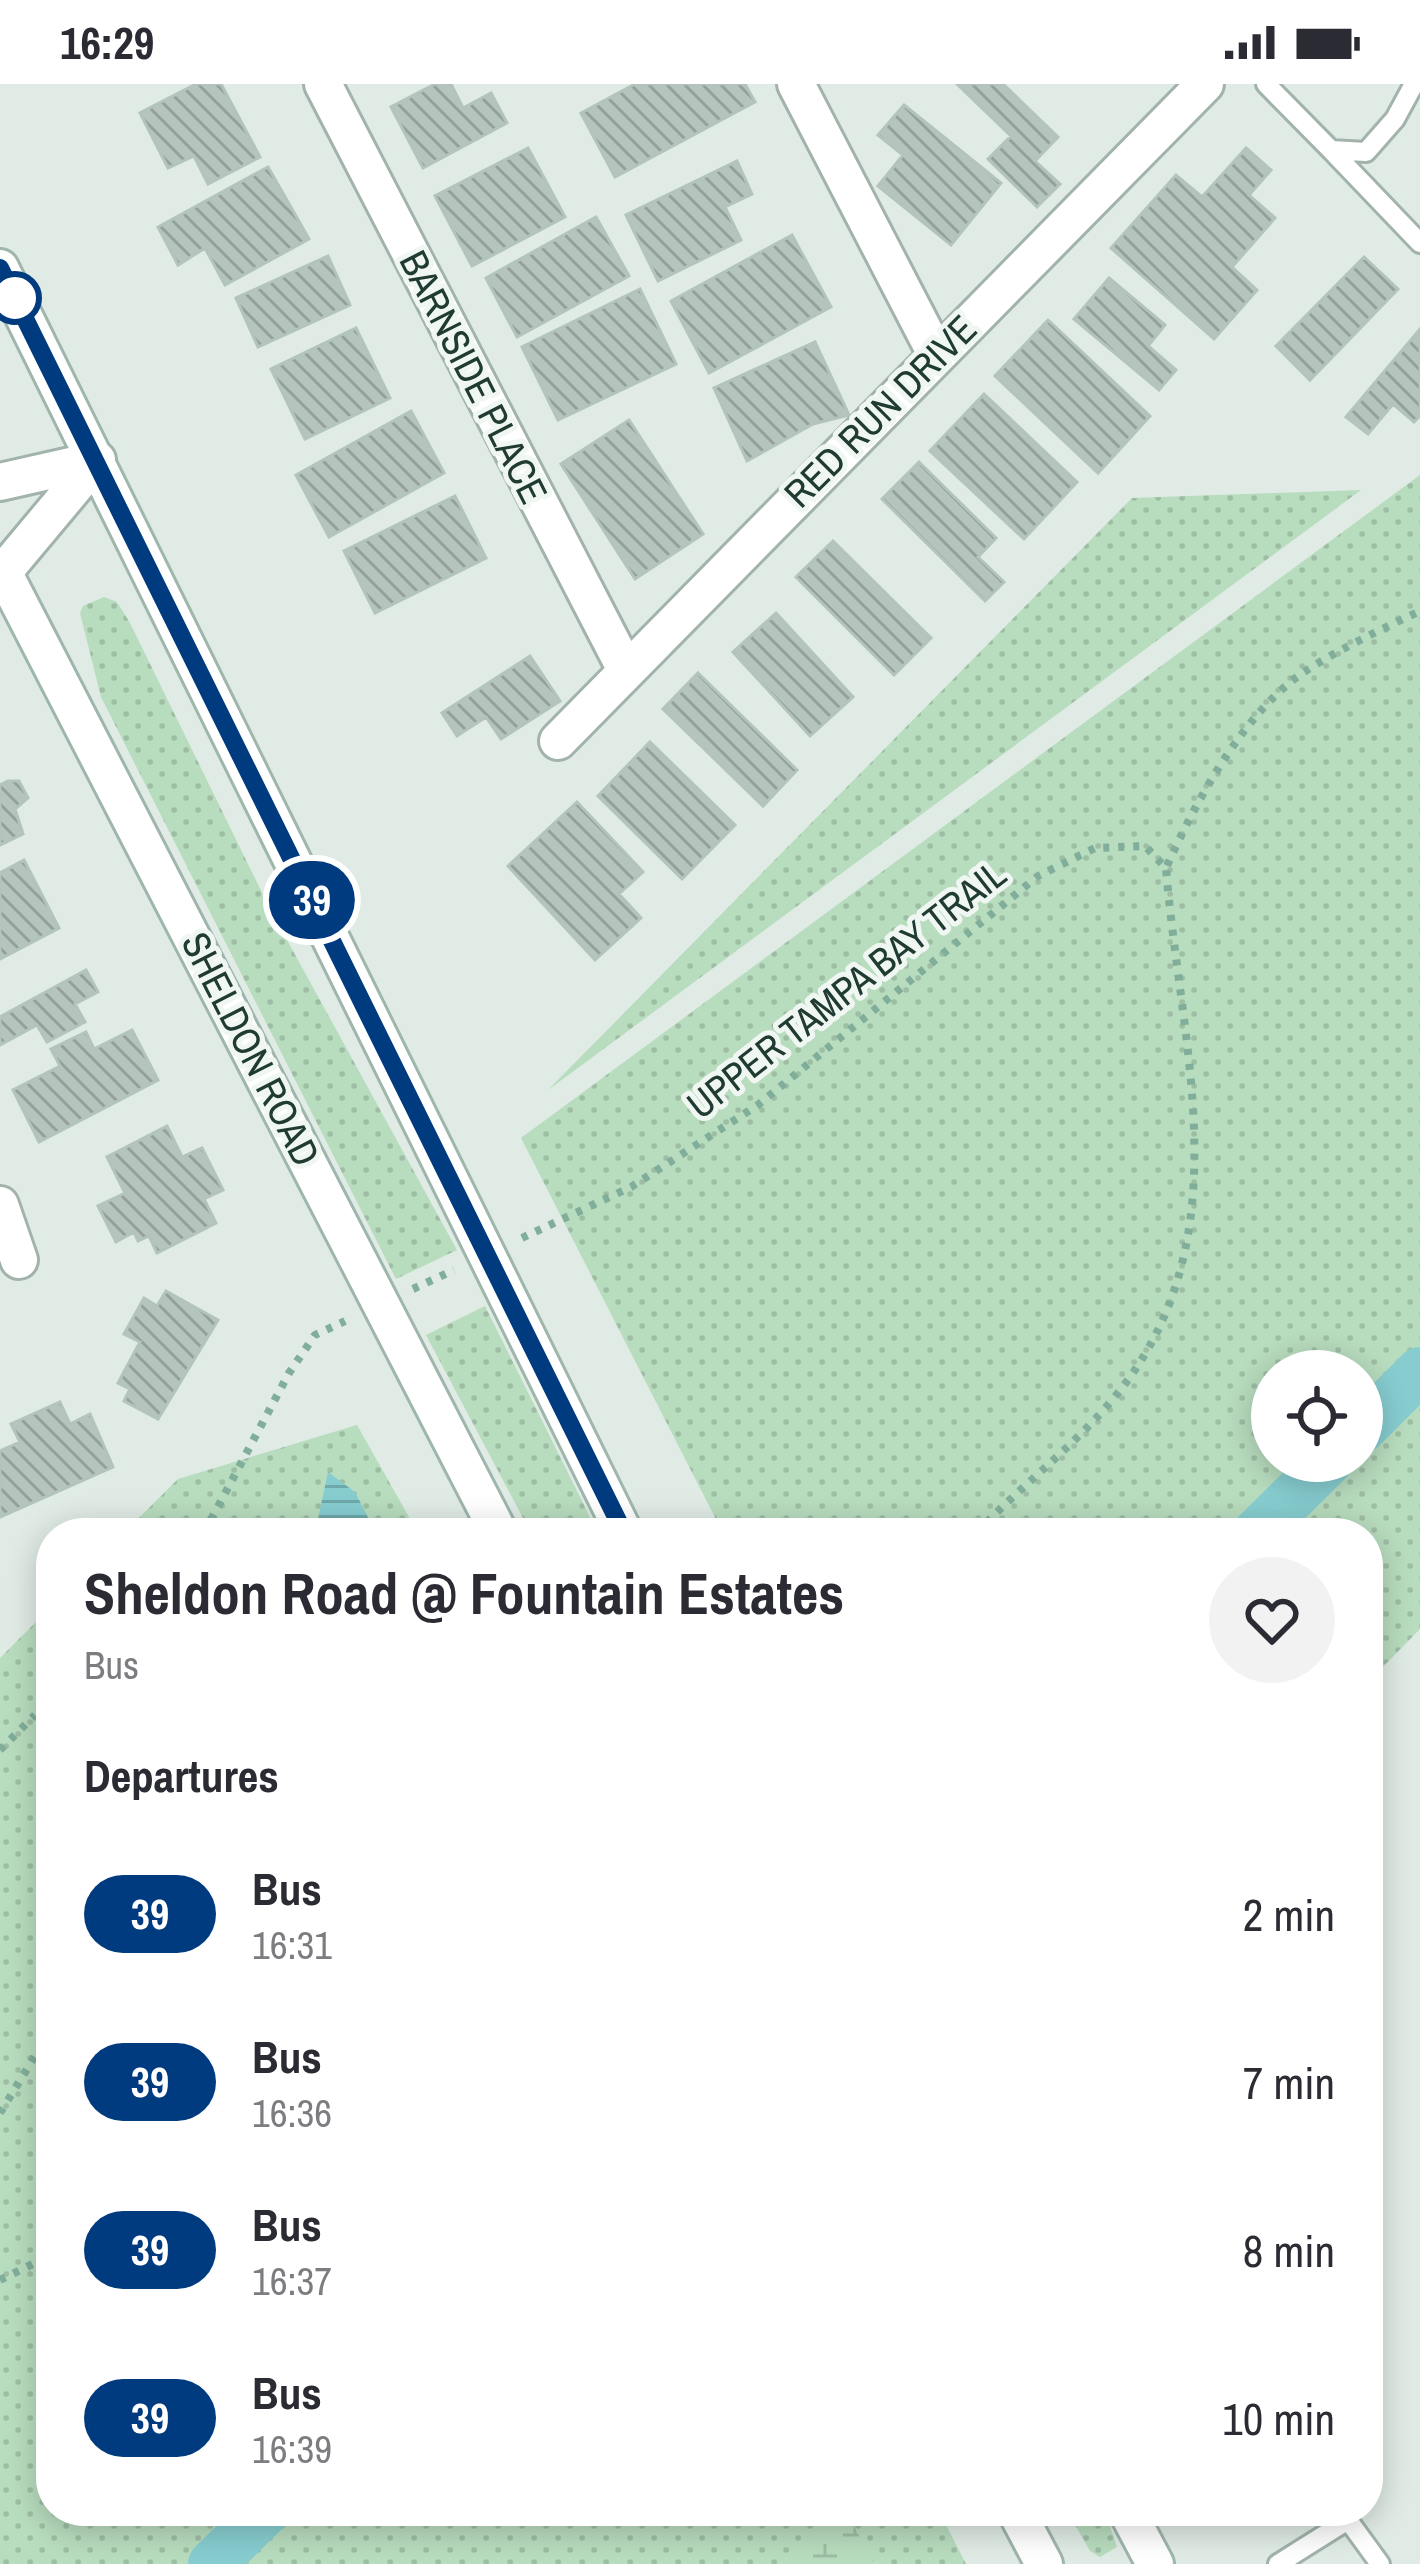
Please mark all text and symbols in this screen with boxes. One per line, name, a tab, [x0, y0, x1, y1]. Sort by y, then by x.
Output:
text: 16:29	[60, 12, 154, 73]
street label: BARNSIDE PLACE	[388, 242, 560, 512]
unlabelled marker	[0, 273, 40, 323]
street label: RED RUN DRIVE	[772, 303, 988, 519]
street label: UPPER TAMPA BAY TRAIL	[676, 848, 1016, 1130]
line badge: 39	[258, 861, 366, 939]
text: 39	[293, 872, 331, 928]
street label: SHELDON ROAD	[170, 923, 332, 1175]
map controls	[1251, 1350, 1383, 1482]
button: locate	[1251, 1350, 1383, 1482]
text: Sheldon Road @ Fountain Estates	[84, 1555, 844, 1632]
button: heart	[1209, 1557, 1335, 1683]
text: Bus	[84, 1639, 139, 1691]
text: Departures	[84, 1745, 279, 1806]
text: Bus	[252, 1858, 322, 1919]
text: 2 min	[1243, 1884, 1335, 1945]
text: 39	[131, 1886, 169, 1942]
text: 16:31	[252, 1919, 332, 1971]
text: Bus	[252, 2026, 322, 2087]
text: 7 min	[1243, 2052, 1335, 2113]
text: 39	[131, 2054, 169, 2110]
text: 16:36	[252, 2087, 332, 2139]
text: Bus	[252, 2194, 322, 2255]
text: 8 min	[1243, 2220, 1335, 2281]
text: 39	[131, 2222, 169, 2278]
text: 16:37	[252, 2255, 332, 2307]
text: Bus	[252, 2362, 322, 2423]
text: 10 min	[1222, 2388, 1335, 2449]
text: 39	[131, 2390, 169, 2446]
text: 16:39	[252, 2423, 332, 2475]

